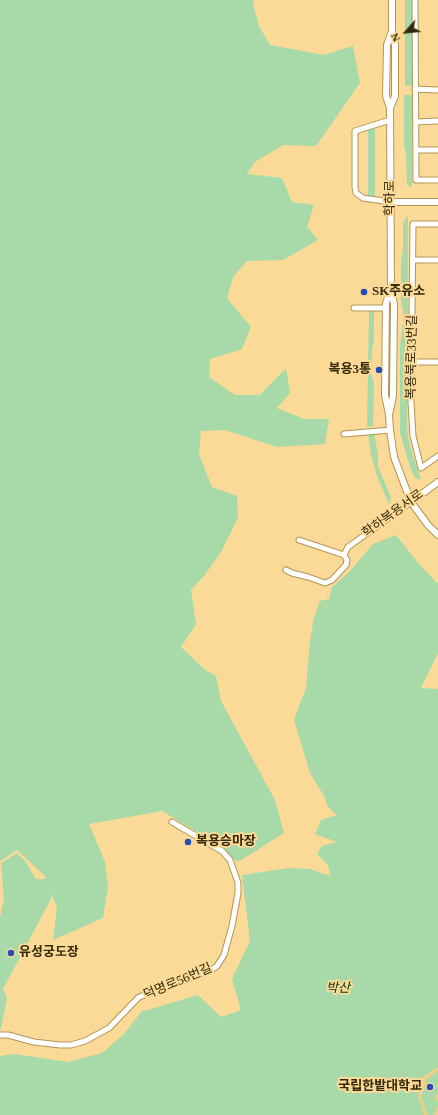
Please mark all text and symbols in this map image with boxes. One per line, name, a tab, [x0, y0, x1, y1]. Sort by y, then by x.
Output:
north arrow	[386, 12, 426, 52]
text: N	[388, 31, 402, 44]
street label: 학하로	[383, 180, 399, 216]
place label: SK주유소	[372, 284, 425, 300]
marker: SK주유소	[359, 287, 369, 297]
street label: 복용북로33번길	[403, 314, 421, 400]
place label: 복용3통	[329, 362, 371, 378]
marker: 복용3통	[374, 365, 384, 375]
street label: 학하복용서로	[359, 487, 427, 541]
place label: 복용승마장	[196, 834, 256, 850]
marker: 복용승마장	[183, 837, 193, 847]
place label: 유성궁도장	[19, 945, 79, 961]
marker: 유성궁도장	[6, 948, 16, 958]
street label: 덕명로56번길	[141, 961, 215, 1003]
park label: 박산	[326, 981, 350, 997]
place label: 국립한밭대학교	[338, 1079, 422, 1095]
marker: 국립한밭대학교	[425, 1082, 435, 1092]

